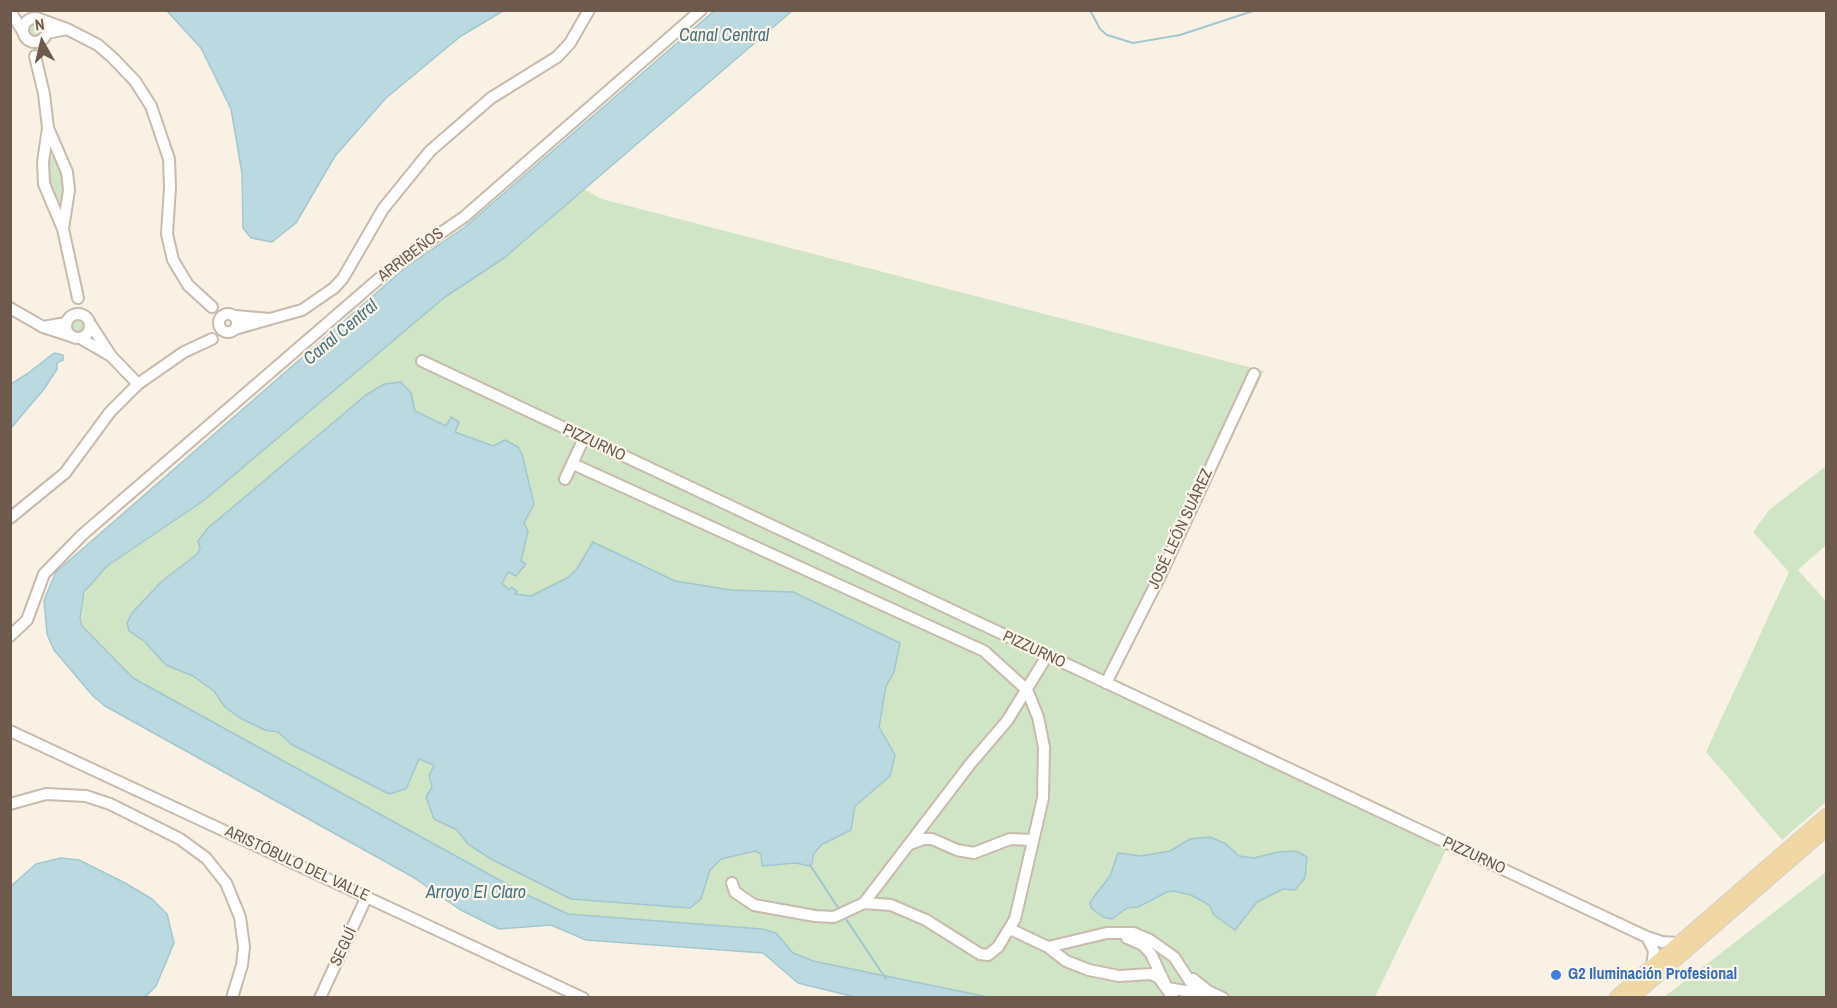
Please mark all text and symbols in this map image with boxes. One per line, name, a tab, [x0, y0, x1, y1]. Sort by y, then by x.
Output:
north arrow	[12, 12, 72, 72]
text: N	[33, 13, 46, 36]
water label: Canal Central	[679, 25, 769, 47]
street label: ARRIBEÑOS	[374, 224, 448, 286]
water label: Canal Central	[299, 296, 383, 370]
street label: PIZZURNO	[560, 420, 628, 466]
street label: JOSÉ LEÓN SUÁREZ	[1145, 466, 1217, 592]
street label: PIZZURNO	[1000, 627, 1068, 673]
street label: ARISTÓBULO DEL VALLE	[222, 822, 372, 906]
street label: PIZZURNO	[1440, 833, 1508, 879]
water label: Arroyo El Claro	[426, 882, 526, 904]
street label: SEGUÍ	[327, 924, 361, 970]
place label: G2 Iluminación Profesional	[1568, 965, 1737, 985]
marker: G2 Iluminación Profesional	[1549, 968, 1563, 982]

